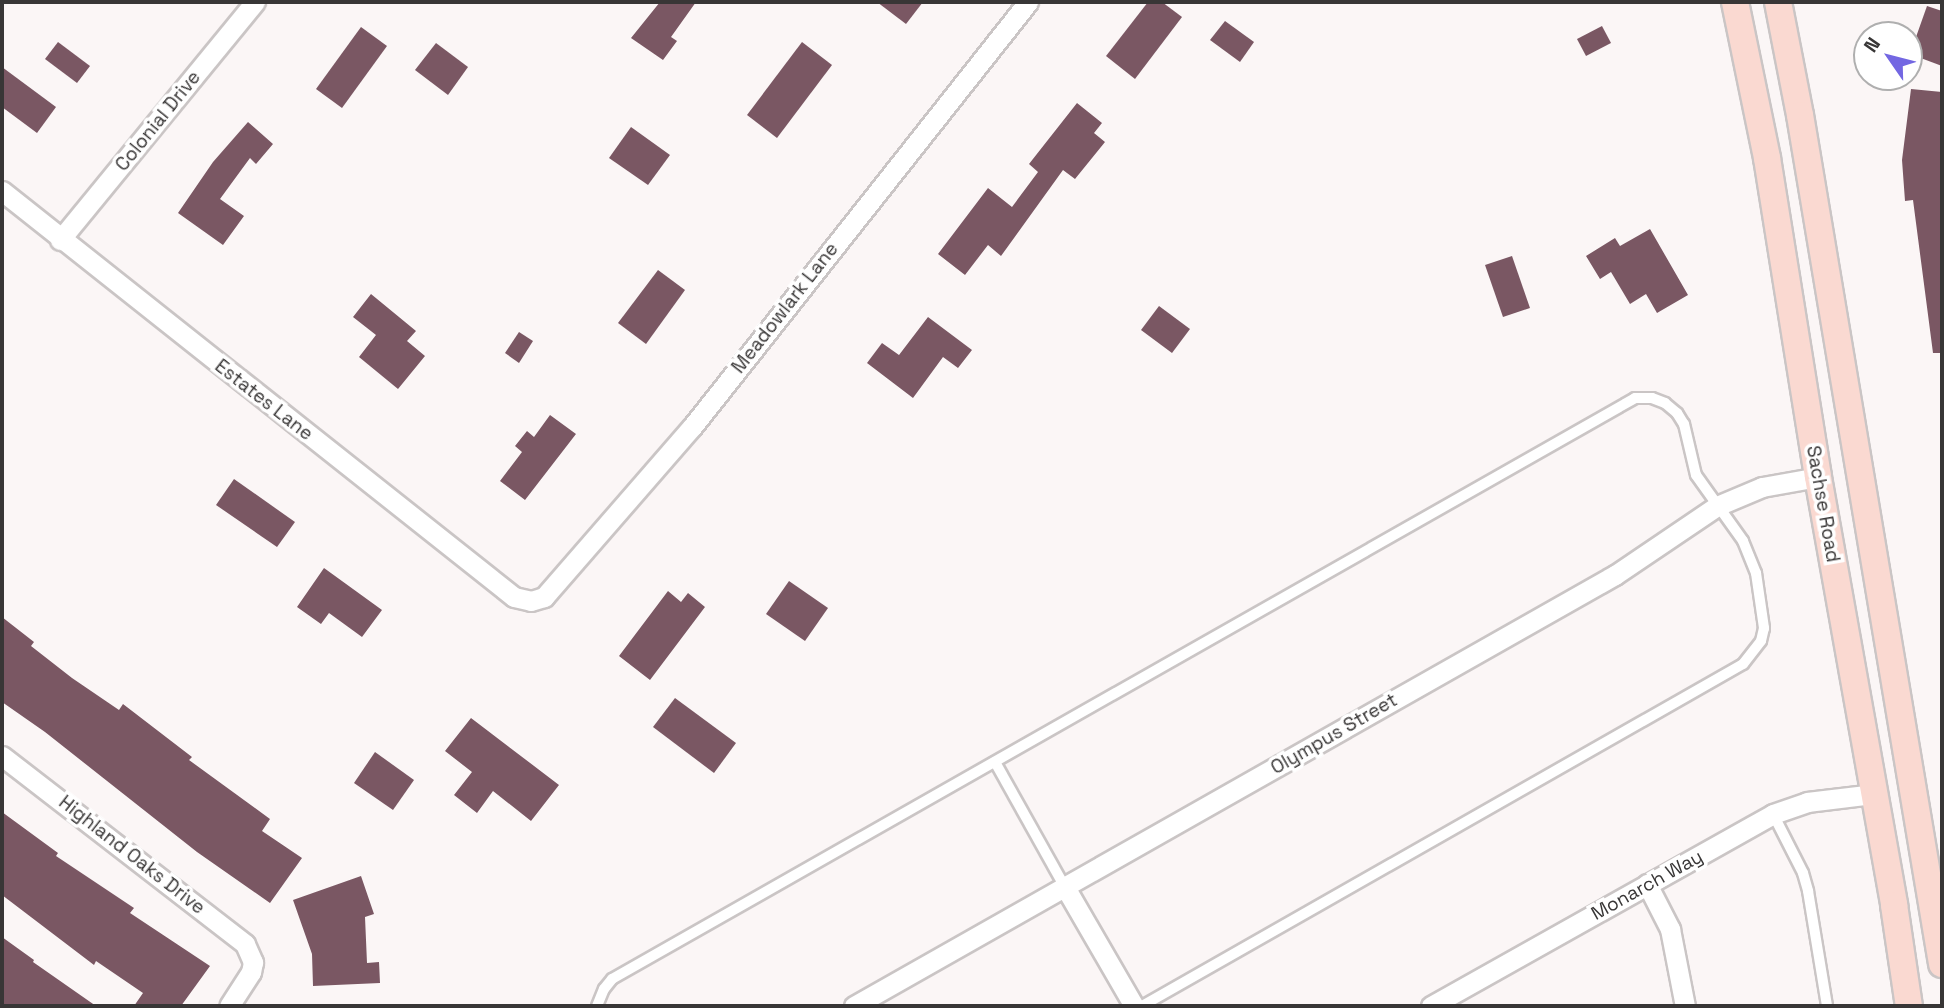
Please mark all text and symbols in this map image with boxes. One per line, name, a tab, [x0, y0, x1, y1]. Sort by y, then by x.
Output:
north arrow	[1853, 21, 1923, 91]
text: N	[1858, 32, 1886, 57]
street label: Colonial Drive	[111, 66, 205, 176]
street label: Meadowlark Lane	[727, 238, 843, 378]
street label: Estates Lane	[210, 355, 318, 445]
street label: Sachse Road	[1802, 444, 1844, 564]
street label: Olympus Street	[1267, 689, 1401, 779]
street label: Highland Oaks Drive	[54, 791, 210, 919]
street label: Monarch Way	[1587, 845, 1707, 925]

